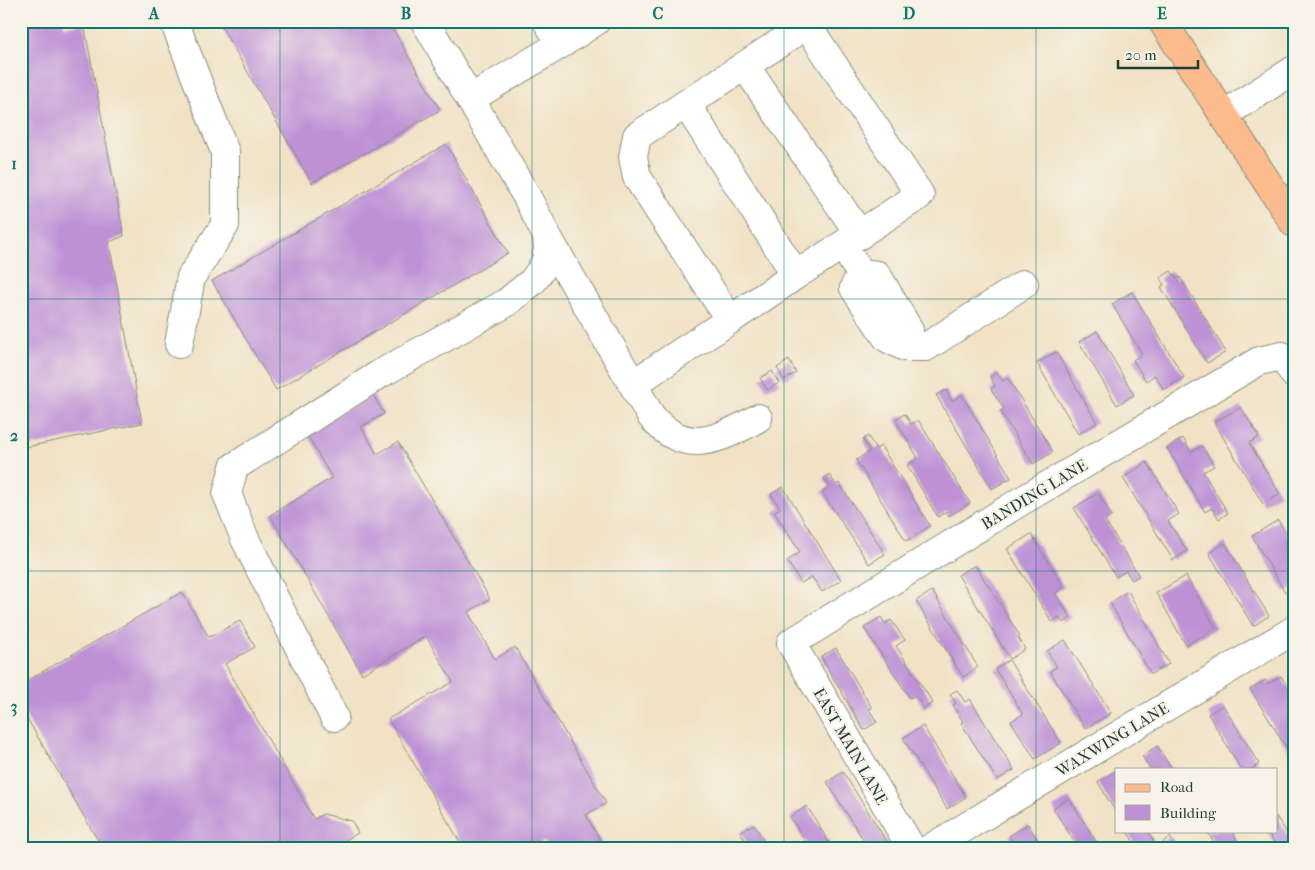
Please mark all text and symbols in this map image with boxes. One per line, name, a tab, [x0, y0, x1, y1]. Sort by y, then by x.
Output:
text: A	[148, 4, 160, 23]
text: B	[401, 4, 411, 23]
text: C	[653, 4, 664, 23]
text: D	[903, 4, 915, 23]
text: E	[1157, 4, 1167, 23]
scale bar	[1118, 38, 1198, 70]
text: 20 m	[1125, 46, 1157, 64]
text: 1	[11, 154, 17, 173]
text: 2	[10, 426, 18, 445]
street label: BANDING LANE	[978, 455, 1091, 533]
street label: EAST MAIN LANE	[809, 684, 892, 808]
text: 3	[11, 697, 17, 717]
street label: WAXWING LANE	[1051, 698, 1172, 781]
legend	[1115, 768, 1278, 832]
text: Road	[1160, 778, 1194, 796]
text: Building	[1160, 804, 1217, 822]

